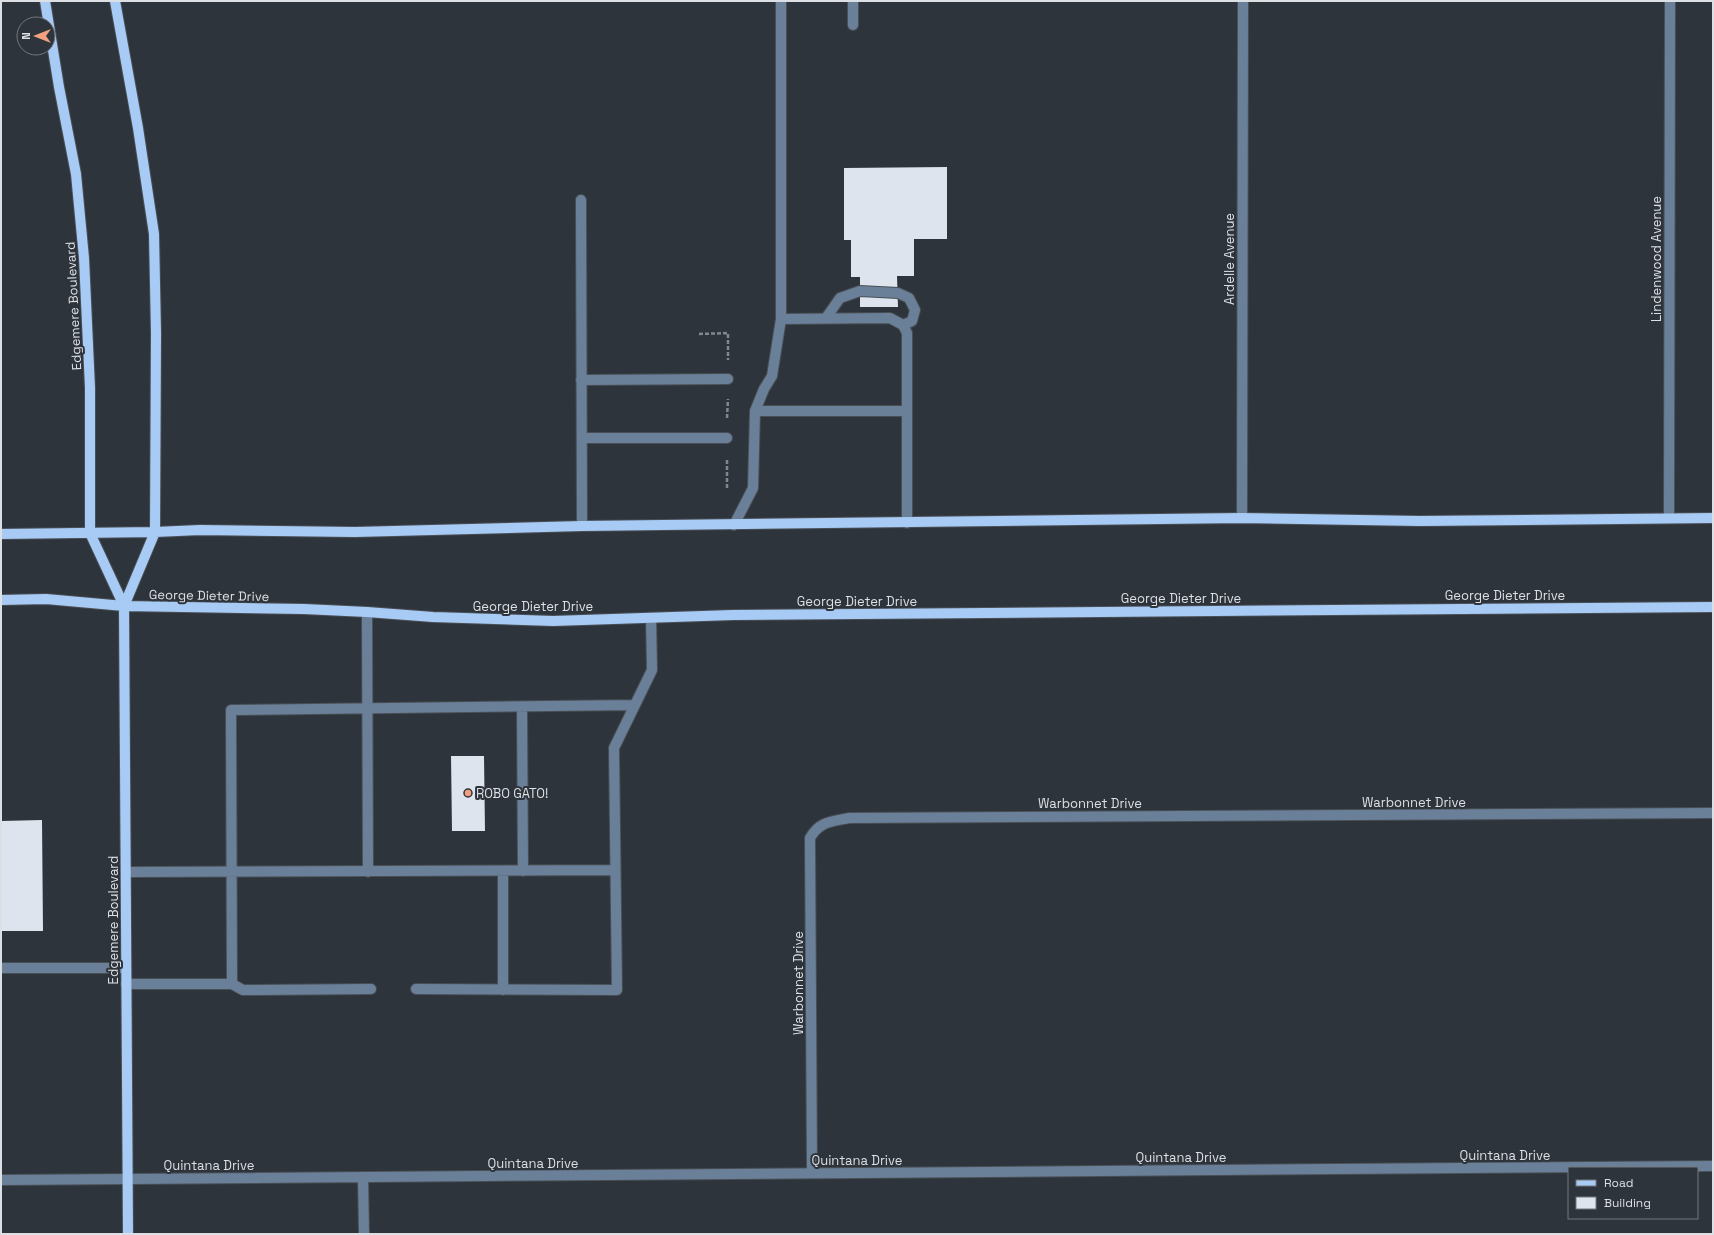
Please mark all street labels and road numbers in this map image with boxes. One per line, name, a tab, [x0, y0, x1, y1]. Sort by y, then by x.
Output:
street label: Lindenwood Avenue	[1648, 196, 1665, 322]
street label: Ardelle Avenue	[1221, 213, 1238, 305]
street label: Edgemere Boulevard	[62, 241, 85, 371]
street label: George Dieter Drive	[149, 586, 269, 605]
street label: George Dieter Drive	[1445, 587, 1565, 604]
street label: George Dieter Drive	[1121, 590, 1241, 607]
street label: George Dieter Drive	[797, 593, 917, 610]
street label: George Dieter Drive	[473, 598, 593, 615]
street label: Warbonnet Drive	[1362, 794, 1466, 811]
street label: Warbonnet Drive	[1038, 795, 1142, 812]
street label: Edgemere Boulevard	[105, 856, 122, 984]
street label: Warbonnet Drive	[790, 931, 807, 1035]
street label: Quintana Drive	[1460, 1147, 1550, 1164]
street label: Quintana Drive	[1136, 1149, 1226, 1166]
street label: Quintana Drive	[812, 1152, 902, 1169]
street label: Quintana Drive	[488, 1155, 578, 1172]
street label: Quintana Drive	[164, 1157, 254, 1174]

